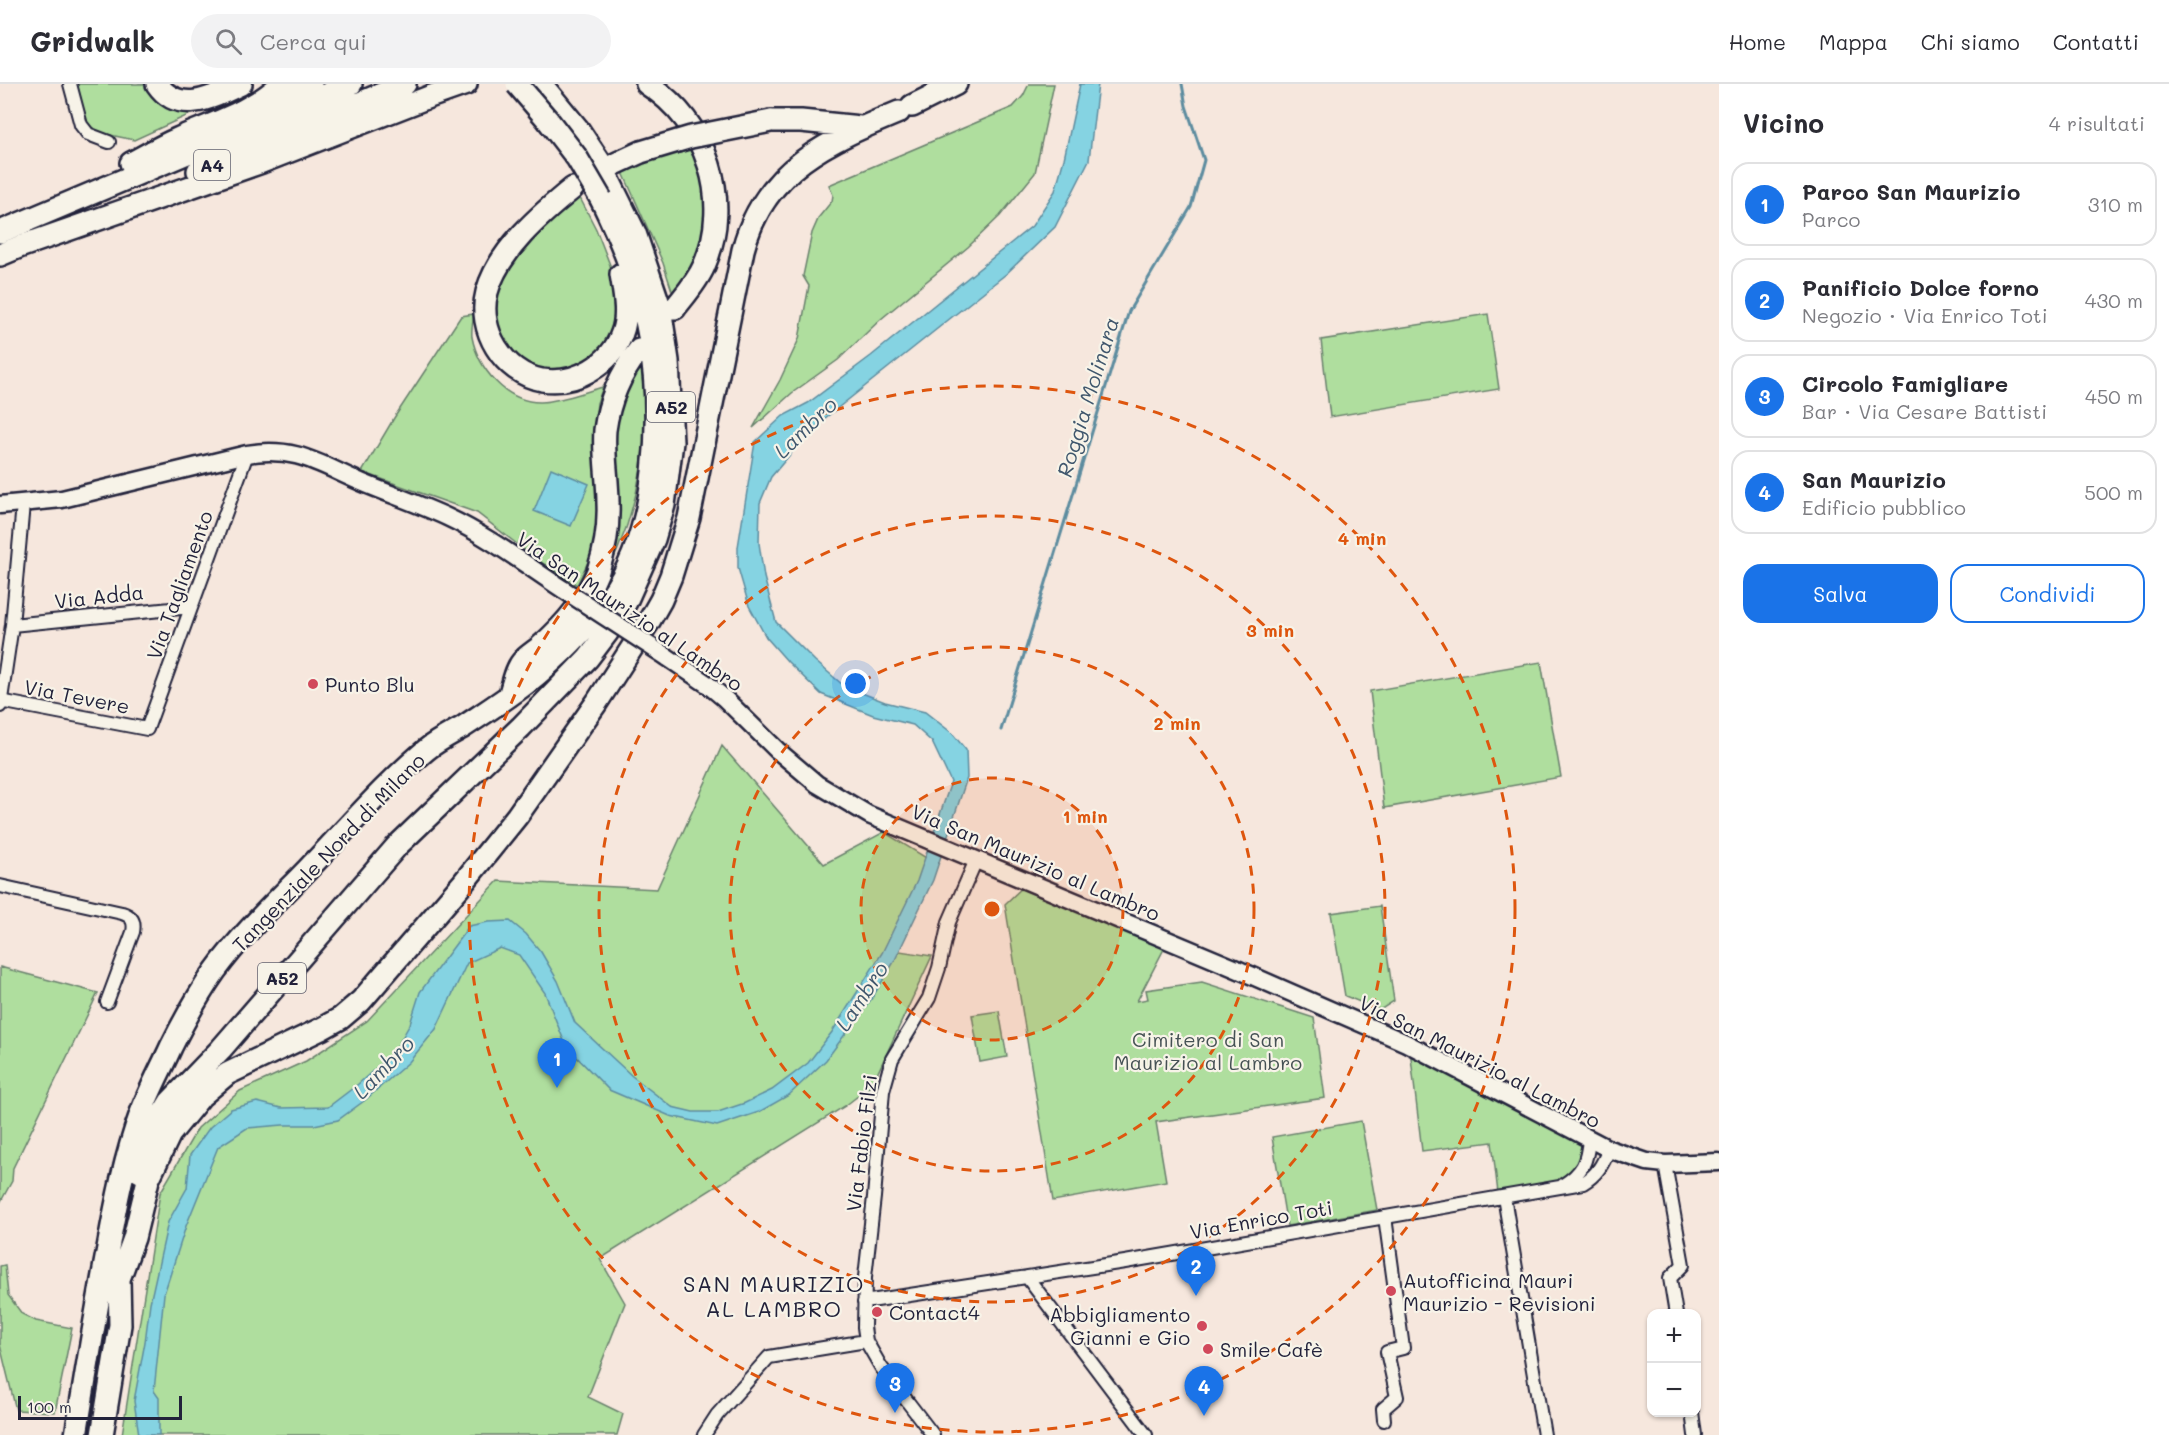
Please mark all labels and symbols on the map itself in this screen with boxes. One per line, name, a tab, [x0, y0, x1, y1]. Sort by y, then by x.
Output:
road number: A4	[194, 150, 230, 180]
water label: Roggia Molinara	[1050, 314, 1124, 480]
water label: Lambro	[768, 390, 842, 464]
road number: A52	[647, 392, 695, 422]
street label: Via Tagliamento	[140, 507, 218, 663]
street label: Via San Maurizio al Lambro	[512, 525, 748, 697]
text: 4 min	[1338, 526, 1386, 550]
street label: Via Adda	[53, 578, 145, 614]
text: 3 min	[1246, 618, 1294, 642]
your location	[841, 669, 870, 698]
place label: Punto Blu	[325, 671, 415, 697]
street label: Via Tevere	[22, 673, 132, 719]
marker: Punto Blu	[306, 677, 320, 691]
text: 2 min	[1153, 711, 1201, 735]
street label: Tangenziale Nord di Milano	[226, 747, 430, 957]
street label: Via San Maurizio al Lambro	[908, 798, 1164, 926]
text: 1 min	[1062, 804, 1108, 828]
centre of rings	[982, 899, 1002, 919]
water label: Lambro	[829, 956, 893, 1036]
road number: A52	[258, 963, 306, 993]
street label: Via San Maurizio al Lambro	[1355, 989, 1605, 1133]
park label: Cimitero di San Maurizio al Lambro	[1114, 1026, 1302, 1075]
water label: Lambro	[346, 1030, 420, 1104]
pin: 1	[538, 1038, 576, 1088]
street label: Via Fabio Filzi	[840, 1073, 882, 1213]
street label: Via Enrico Toti	[1188, 1194, 1334, 1244]
pin: 2	[1176, 1246, 1216, 1296]
place label: Autofficina Mauri Maurizio - Revisioni	[1403, 1267, 1596, 1316]
district label: SAN MAURIZIO AL LAMBRO	[683, 1269, 865, 1323]
marker: Autofficina Mauri Maurizio - Revisioni	[1384, 1284, 1398, 1298]
place label: Contact4	[889, 1299, 980, 1325]
place label: Abbigliamento Gianni e Gio	[1049, 1301, 1190, 1350]
marker: Contact4	[870, 1305, 884, 1319]
marker: Abbigliamento Gianni e Gio	[1195, 1319, 1209, 1333]
place label: Smile Cafè	[1220, 1336, 1323, 1362]
marker: Smile Cafè	[1201, 1342, 1215, 1356]
pin: 3	[876, 1364, 914, 1413]
pin: 4	[1184, 1366, 1224, 1416]
scale bar	[18, 1393, 182, 1420]

